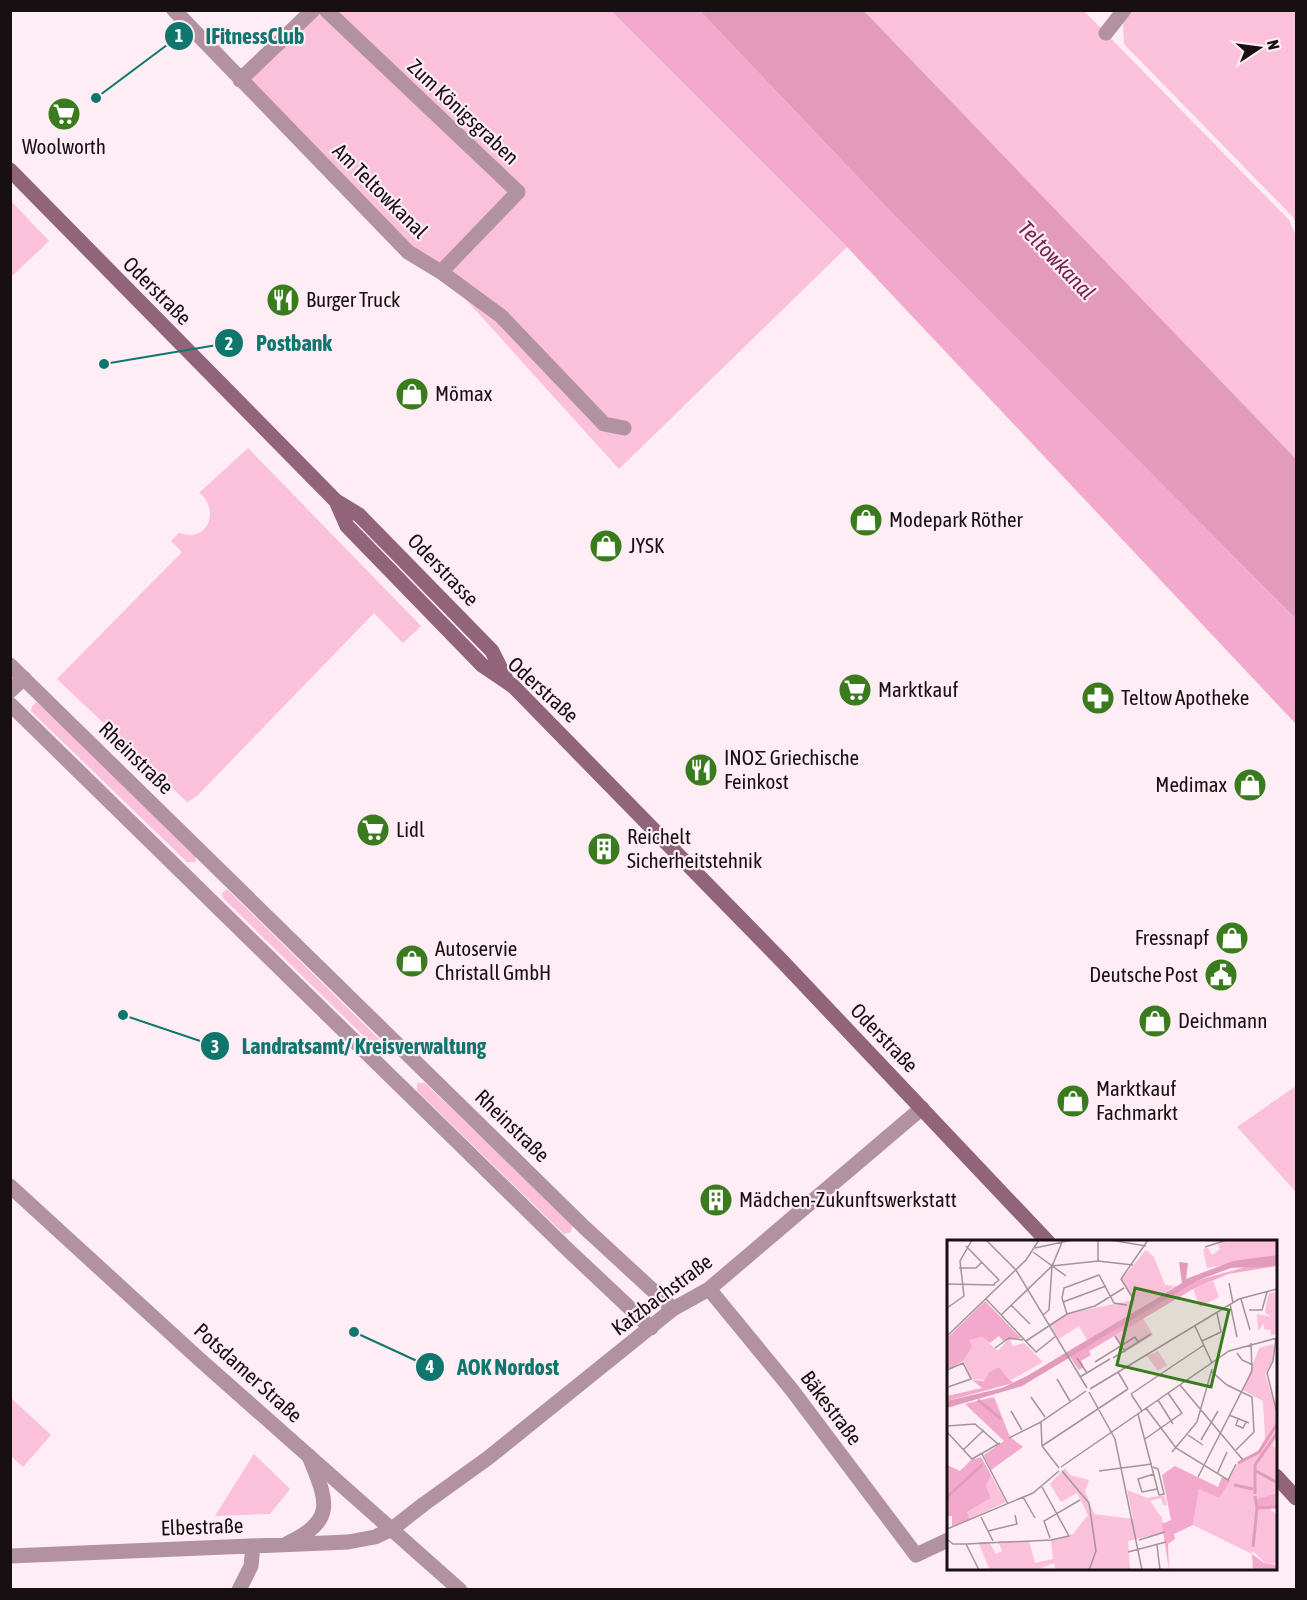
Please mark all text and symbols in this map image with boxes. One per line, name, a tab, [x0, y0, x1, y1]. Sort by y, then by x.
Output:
callout: IFitnessClub	[164, 16, 316, 56]
north arrow	[1229, 18, 1289, 78]
text: IFitnessClub	[206, 23, 304, 49]
text: 1	[175, 25, 183, 46]
text: N	[1264, 38, 1283, 51]
street label: Zum Königsgraben	[403, 54, 524, 169]
supermarket icon: Woolworth	[46, 96, 82, 132]
place label: Woolworth	[22, 134, 106, 158]
street label: Am Teltowkanal	[328, 138, 433, 243]
water label: Teltowkanal	[1013, 215, 1101, 305]
street label: Oderstraße	[119, 251, 197, 329]
restaurant icon: Burger Truck	[265, 282, 301, 318]
place label: Burger Truck	[306, 287, 400, 311]
callout: Postbank	[214, 323, 344, 363]
text: Postbank	[256, 330, 332, 356]
text: 2	[225, 333, 233, 354]
shop icon: Mömax	[394, 376, 430, 412]
place label: Mömax	[435, 381, 493, 405]
shop icon: Modepark Röther	[848, 502, 884, 538]
place label: Modepark Röther	[889, 507, 1024, 531]
street label: Oderstrasse	[403, 528, 484, 610]
shop icon: JYSK	[588, 528, 624, 564]
place label: JYSK	[629, 533, 665, 557]
street label: Oderstraße	[504, 651, 584, 727]
supermarket icon: Marktkauf	[837, 672, 873, 708]
place label: Marktkauf	[878, 677, 958, 701]
pharmacy icon: Teltow Apotheke	[1080, 680, 1116, 716]
place label: Teltow Apotheke	[1121, 685, 1249, 709]
street label: Rheinstraße	[95, 716, 179, 798]
place label: INOΣ Griechische Feinkost	[724, 745, 859, 793]
restaurant icon: INOΣ Griechische Feinkost	[683, 752, 719, 788]
shop icon: Medimax	[1232, 767, 1268, 803]
place label: Medimax	[1155, 772, 1228, 796]
supermarket icon: Lidl	[355, 812, 391, 848]
place label: Lidl	[396, 817, 425, 841]
place label: Reichelt Sicherheitstehnik	[627, 824, 762, 872]
building icon: Reichelt Sicherheitstehnik	[586, 831, 622, 867]
shop icon: Fressnapf	[1214, 920, 1250, 956]
place label: Fressnapf	[1135, 925, 1209, 949]
place label: Autoservie Christall GmbH	[435, 936, 551, 984]
shop icon: Autoservie Christall GmbH	[394, 943, 430, 979]
public building icon: Deutsche Post	[1203, 957, 1239, 993]
place label: Deutsche Post	[1089, 962, 1198, 986]
street label: Oderstraße	[846, 998, 923, 1077]
shop icon: Deichmann	[1137, 1003, 1173, 1039]
place label: Deichmann	[1178, 1008, 1267, 1032]
callout: Landratsamt/ Kreisverwaltung	[200, 1026, 499, 1066]
text: Landratsamt/ Kreisverwaltung	[242, 1033, 487, 1059]
text: 3	[211, 1036, 219, 1057]
place label: Marktkauf Fachmarkt	[1096, 1076, 1178, 1124]
shop icon: Marktkauf Fachmarkt	[1055, 1083, 1091, 1119]
street label: Rheinstraße	[471, 1084, 555, 1166]
building icon: Mädchen-Zukunftswerkstatt	[698, 1182, 734, 1218]
place label: Mädchen-Zukunftswerkstatt	[739, 1187, 957, 1211]
inset map	[947, 1240, 1277, 1570]
street label: Katzbachstraße	[607, 1249, 716, 1340]
street label: Potsdamer Straße	[190, 1318, 307, 1427]
callout: AOK Nordost	[415, 1347, 571, 1387]
text: AOK Nordost	[456, 1354, 560, 1380]
text: 4	[425, 1356, 434, 1377]
street label: Bäkestraße	[796, 1366, 867, 1449]
street label: Elbestraße	[160, 1513, 244, 1539]

